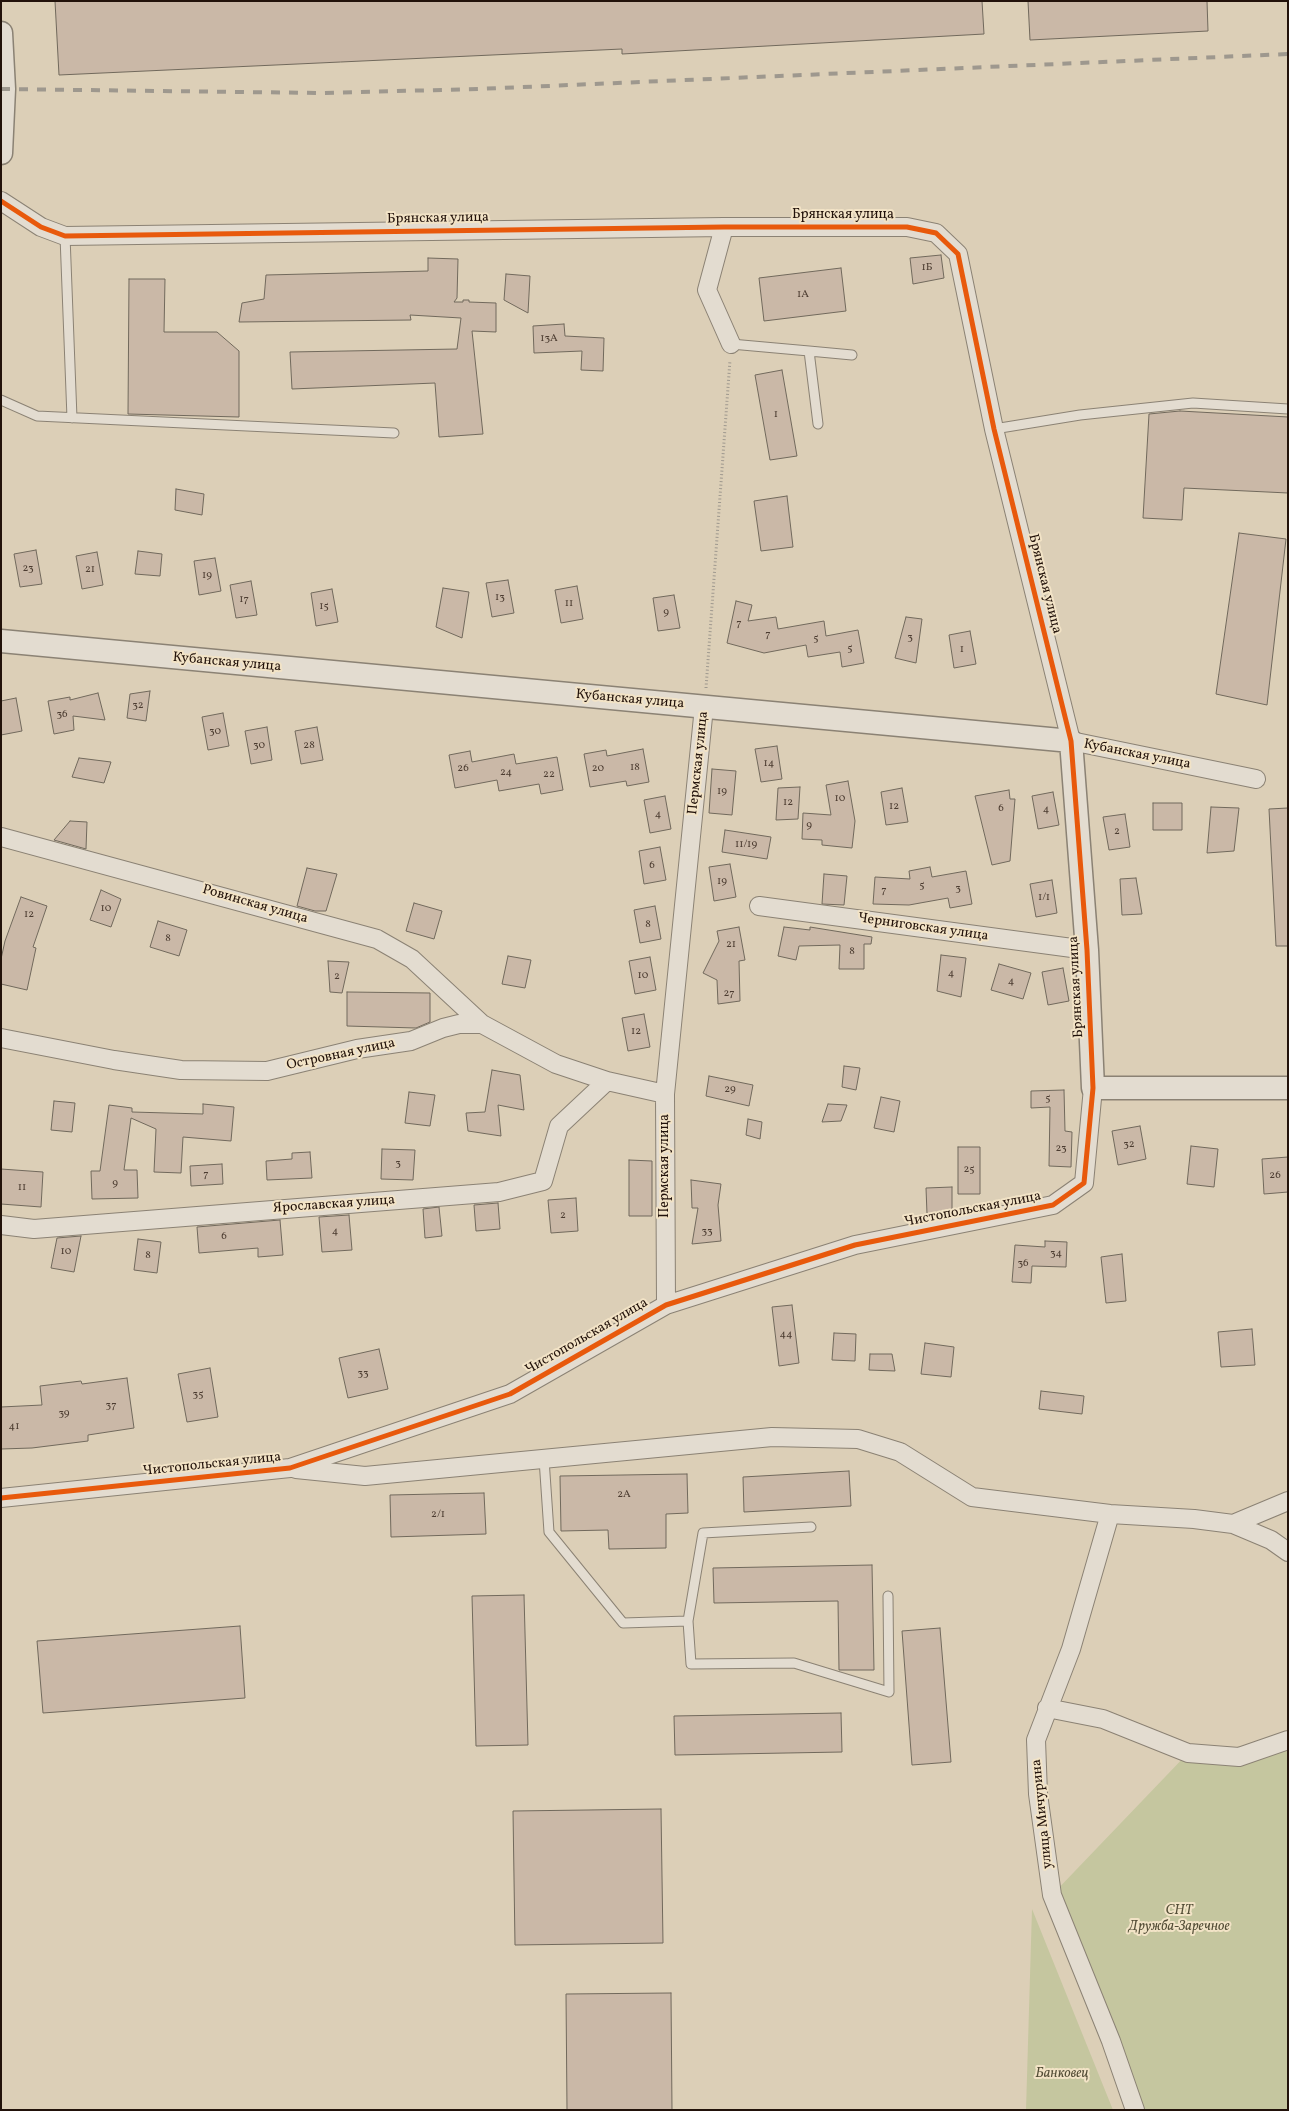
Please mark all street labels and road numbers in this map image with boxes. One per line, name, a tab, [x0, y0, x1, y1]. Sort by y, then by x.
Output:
street label: Брянская улица	[792, 207, 894, 223]
street label: Брянская улица	[387, 210, 489, 228]
street label: Брянская улица	[1023, 532, 1065, 636]
street label: Кубанская улица	[172, 650, 282, 676]
street label: Кубанская улица	[575, 687, 685, 713]
street label: Пермская улица	[685, 710, 713, 816]
street label: Кубанская улица	[1082, 736, 1192, 774]
street label: Ровинская улица	[200, 882, 310, 928]
street label: Черниговская улица	[857, 911, 989, 945]
street label: Брянская улица	[1066, 936, 1088, 1038]
street label: Островная улица	[285, 1035, 397, 1075]
street label: Пермская улица	[657, 1114, 673, 1218]
street label: Чистопольская улица	[903, 1189, 1043, 1231]
street label: Ярославская улица	[272, 1192, 396, 1218]
street label: Чистопольская улица	[523, 1295, 651, 1379]
street label: Чистопольская улица	[142, 1449, 282, 1481]
street label: улица Мичурина	[1029, 1758, 1057, 1870]

